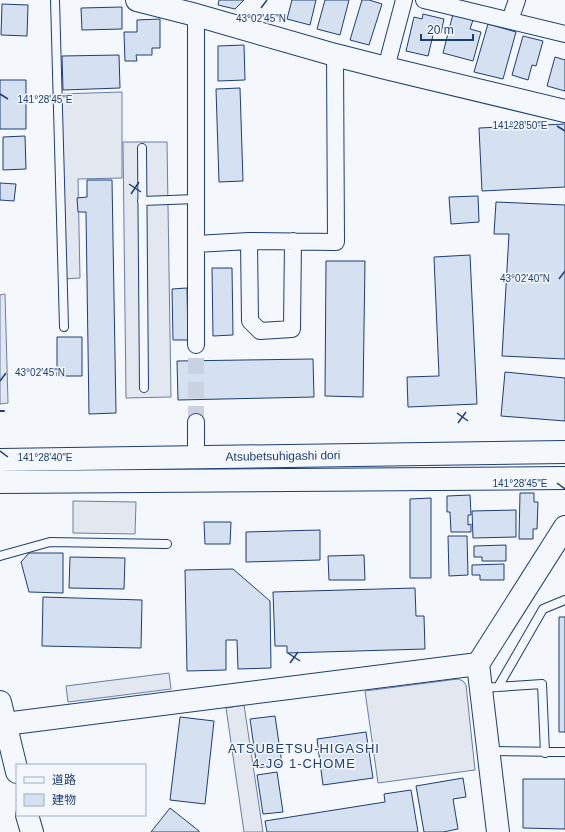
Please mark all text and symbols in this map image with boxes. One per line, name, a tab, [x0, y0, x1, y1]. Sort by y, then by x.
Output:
text: 43°02'45"N	[236, 13, 286, 24]
scale bar	[421, 16, 473, 42]
text: 20 m	[427, 23, 454, 37]
text: 141°28'45"E	[17, 94, 73, 105]
text: 141°28'50"E	[492, 120, 548, 131]
text: 43°02'40"N	[500, 273, 550, 284]
text: 43°02'45"N	[15, 367, 65, 378]
street label: Atsubetsuhigashi dori	[225, 448, 341, 464]
text: 141°28'40"E	[17, 452, 73, 463]
text: 141°28'45"E	[492, 478, 548, 489]
district label: ATSUBETSU-HIGASHI 4-JO 1-CHOME	[228, 741, 380, 771]
legend	[16, 764, 146, 816]
text: 道路	[52, 773, 76, 787]
text: 建物	[52, 793, 76, 807]

